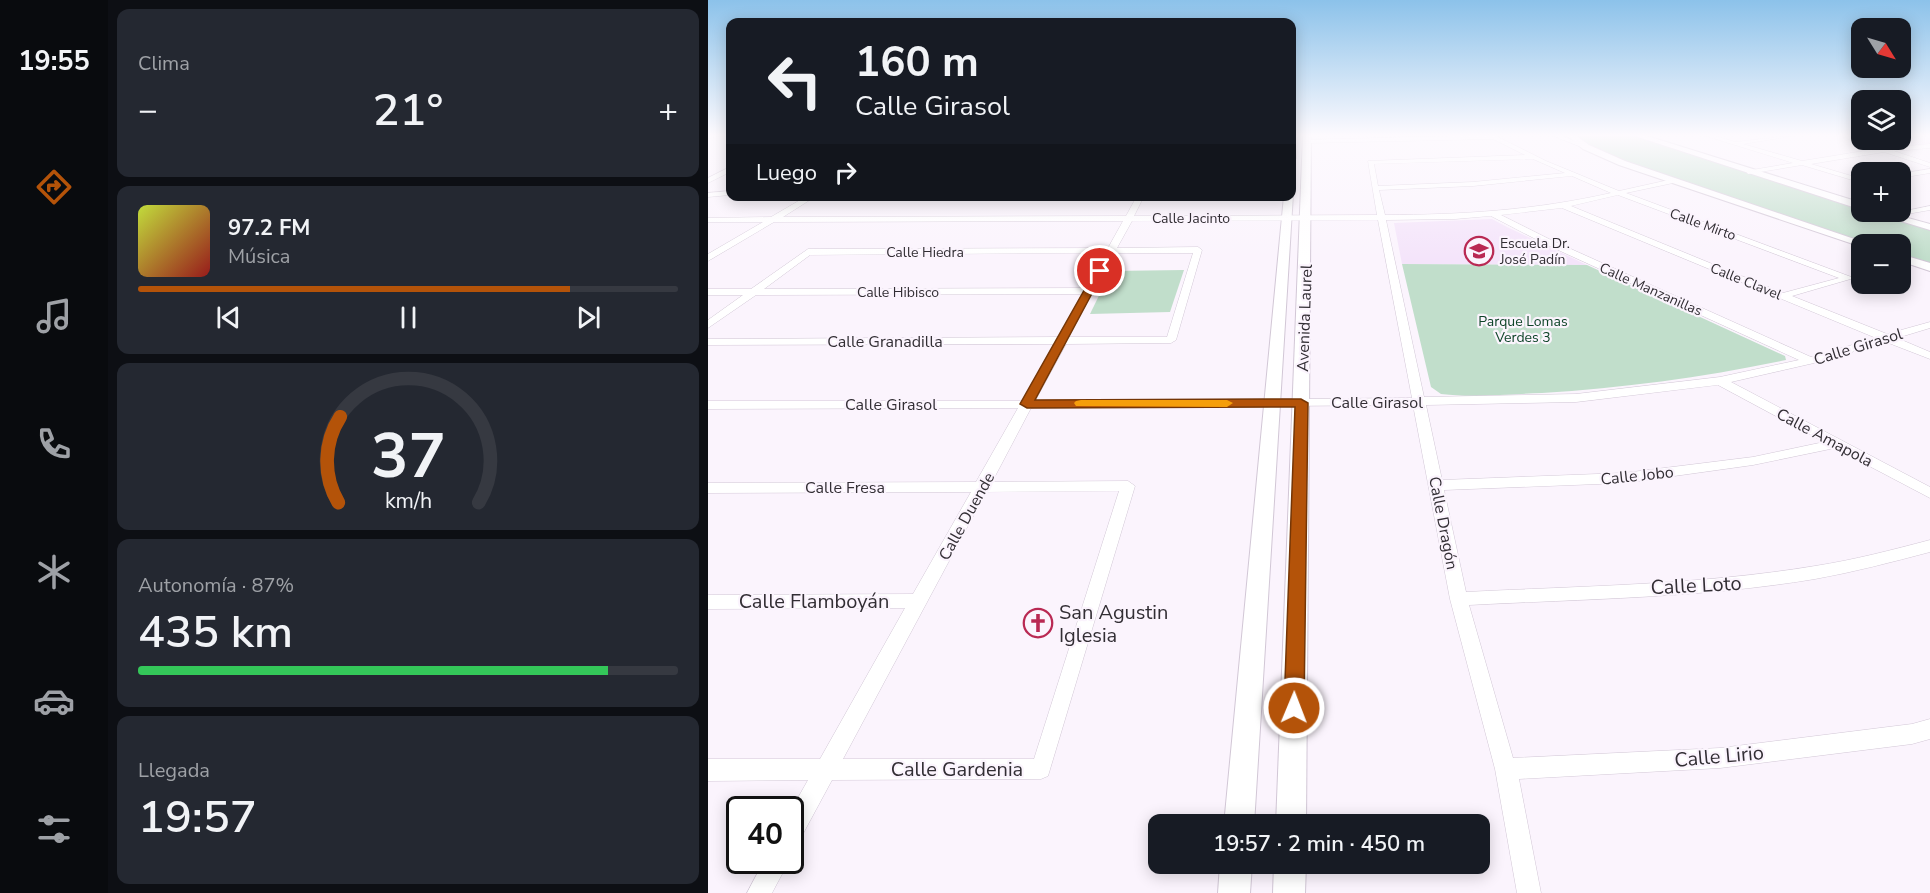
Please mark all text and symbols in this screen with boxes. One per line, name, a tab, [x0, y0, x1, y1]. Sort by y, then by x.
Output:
north arrow	[1851, 18, 1911, 78]
map controls	[1851, 18, 1911, 294]
text: 160 m	[855, 34, 979, 91]
icon: left	[756, 42, 834, 120]
text: 19:55	[18, 43, 90, 80]
text: Clima	[138, 50, 190, 77]
text: 21°	[373, 80, 443, 141]
text: −	[138, 88, 158, 133]
text: +	[658, 88, 678, 133]
text: Calle Girasol	[855, 88, 1010, 125]
button: layers	[1851, 90, 1911, 150]
icon: right	[829, 156, 862, 189]
text: Luego	[756, 158, 817, 188]
button: +	[1851, 162, 1911, 222]
icon: directions	[33, 166, 75, 208]
street label: Calle Mirto	[1667, 204, 1739, 245]
street label: Calle Jacinto	[1152, 209, 1230, 228]
text: 97.2 FM	[228, 213, 310, 243]
place label: Escuela Dr. José Padín	[1499, 234, 1570, 269]
button: −	[1851, 234, 1911, 294]
school or university icon: Escuela Dr. José Padín	[1463, 235, 1495, 267]
text: Música	[228, 243, 290, 270]
street label: Calle Hiedra	[886, 243, 964, 262]
pin	[1074, 245, 1125, 296]
icon: arrive	[1083, 254, 1116, 287]
street label: Calle Manzanillas	[1596, 258, 1705, 321]
street label: Calle Clavel	[1707, 259, 1785, 305]
street label: Avenida Laurel	[1292, 264, 1318, 372]
street label: Calle Hibisco	[857, 283, 939, 302]
icon: music	[33, 295, 75, 337]
icon: previous	[212, 301, 245, 334]
icon: pause	[392, 301, 425, 334]
icon: next	[572, 301, 605, 334]
park label: Parque Lomas Verdes 3	[1478, 312, 1568, 347]
street label: Calle Girasol	[1811, 323, 1906, 371]
street label: Calle Granadilla	[827, 331, 943, 353]
street label: Calle Girasol	[1331, 392, 1423, 414]
street label: Calle Girasol	[845, 394, 937, 416]
street label: Calle Amapola	[1772, 403, 1877, 473]
text: 37	[371, 415, 445, 500]
icon: phone	[33, 423, 75, 465]
street label: Calle Jobo	[1599, 461, 1675, 491]
street label: Calle Duende	[934, 469, 1000, 564]
street label: Calle Dragón	[1423, 475, 1463, 572]
street label: Calle Fresa	[805, 477, 885, 499]
text: km/h	[384, 487, 432, 517]
icon: climate	[33, 551, 75, 593]
street label: Calle Loto	[1650, 570, 1742, 601]
text: Autonomía · 87%	[138, 572, 294, 599]
street label: Calle Flamboyán	[739, 588, 889, 615]
place label: San Agustin Iglesia	[1059, 599, 1168, 649]
text: 435 km	[138, 602, 293, 663]
church icon: San Agustin Iglesia	[1022, 607, 1054, 639]
position arrow	[1262, 676, 1326, 740]
icon: car	[33, 680, 75, 722]
street label: Calle Lirio	[1673, 739, 1765, 774]
street label: Calle Gardenia	[891, 756, 1023, 783]
text: Llegada	[138, 757, 210, 784]
text: 19:57	[138, 787, 257, 848]
speed limit sign: 40	[726, 796, 804, 874]
icon: filters	[33, 808, 75, 850]
text: 19:57 · 2 min · 450 m	[1213, 829, 1425, 859]

